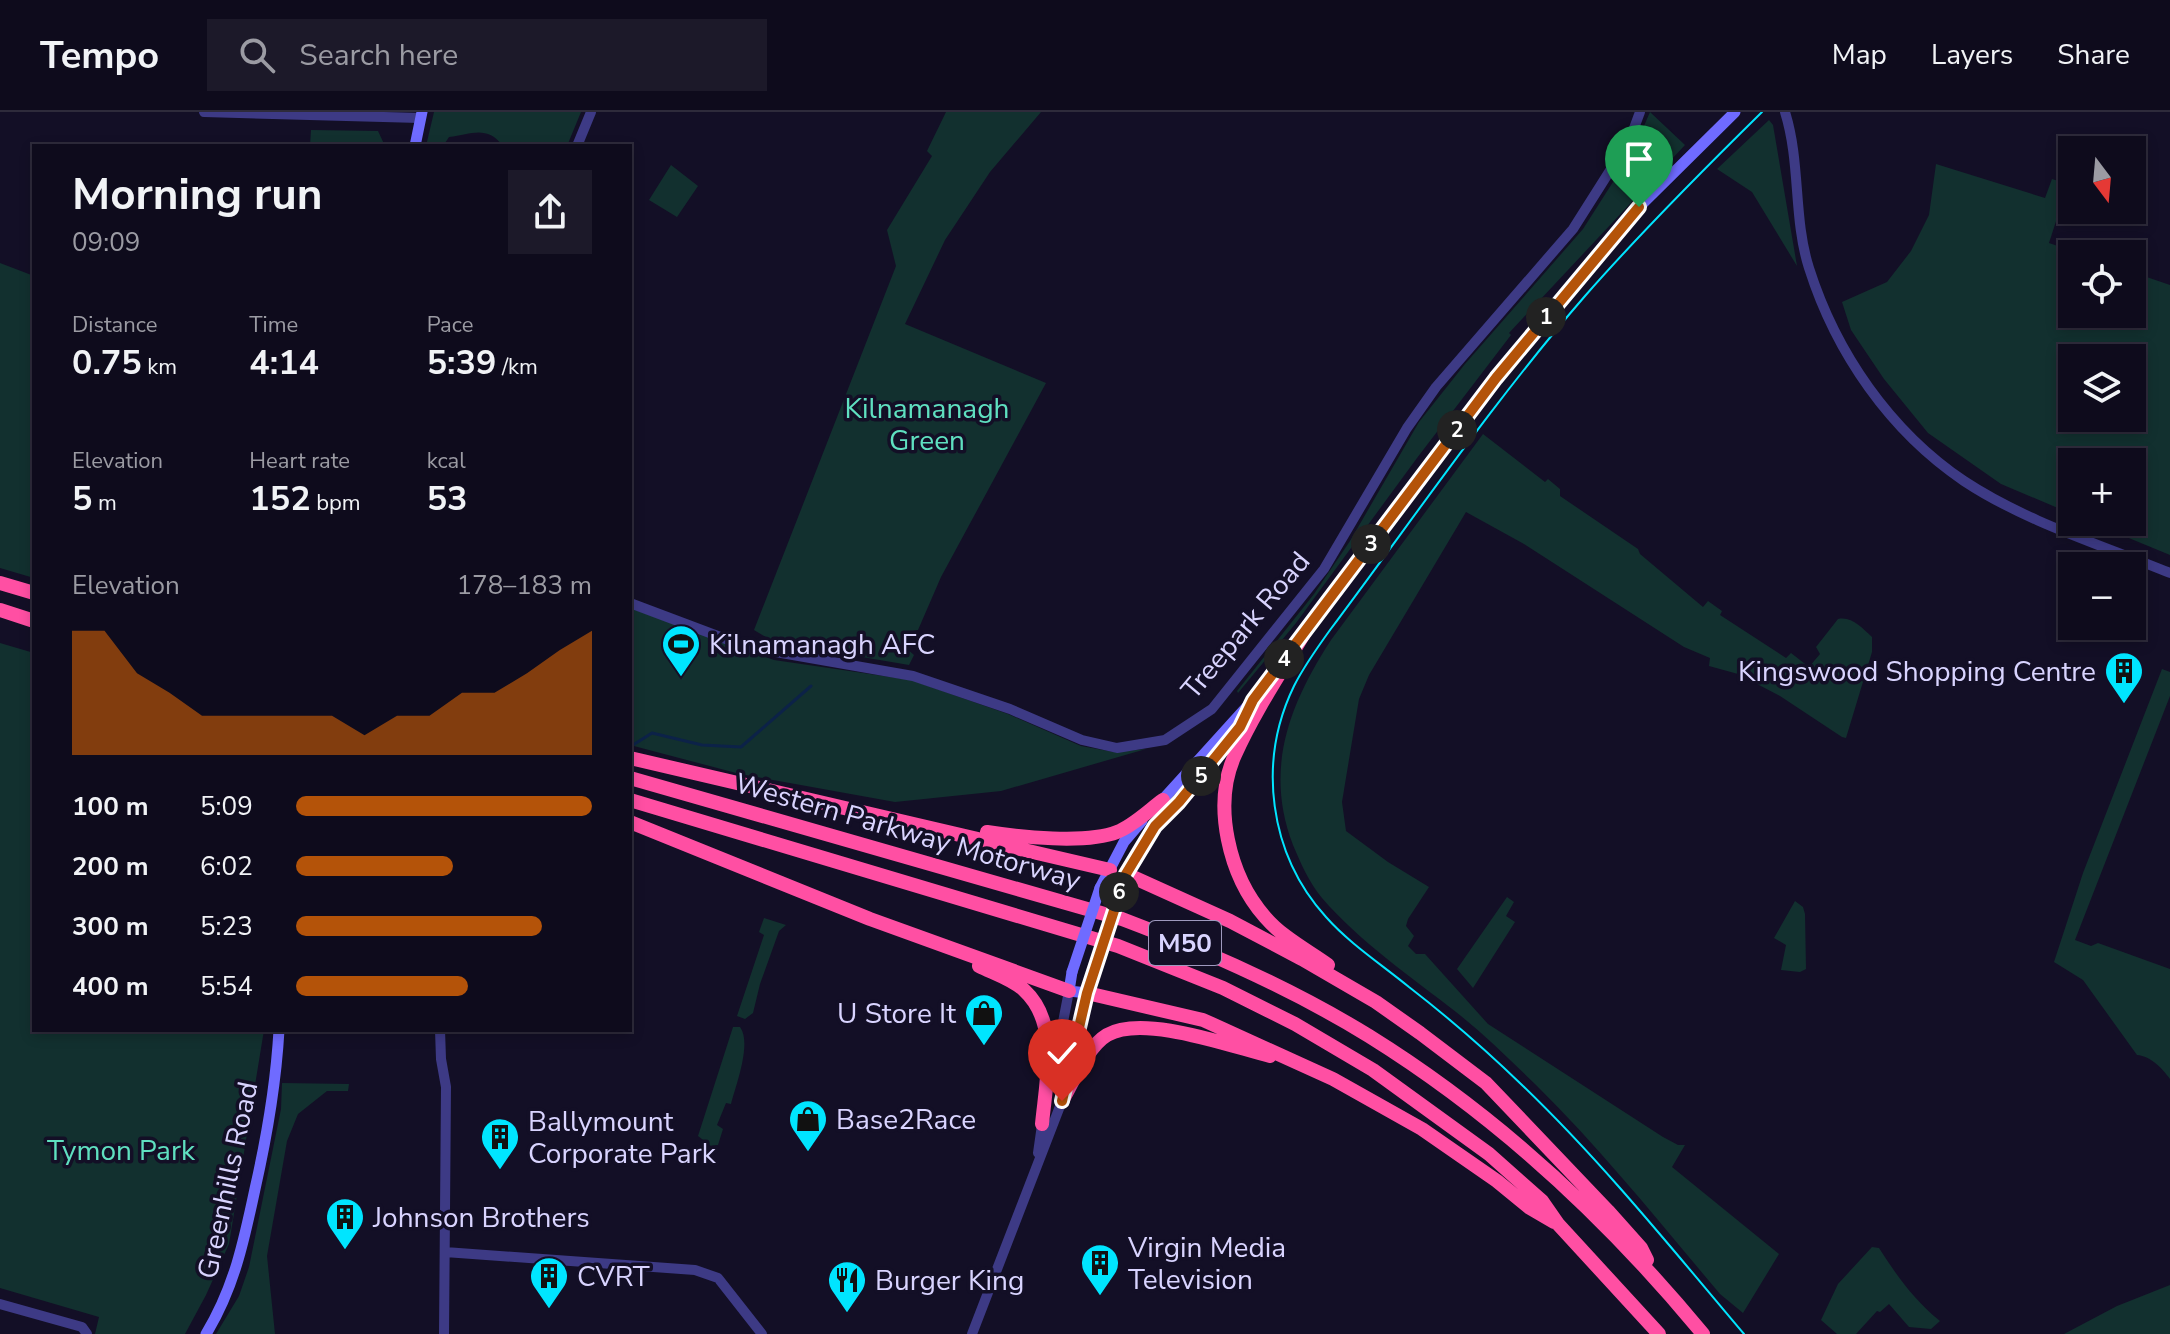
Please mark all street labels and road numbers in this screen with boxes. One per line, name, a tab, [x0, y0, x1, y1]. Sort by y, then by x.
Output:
street label: Treepark Road	[1173, 544, 1319, 708]
street label: Western Parkway Motorway	[730, 764, 1086, 900]
road number: M50	[1149, 921, 1221, 965]
street label: Greenhills Road	[189, 1078, 267, 1282]

